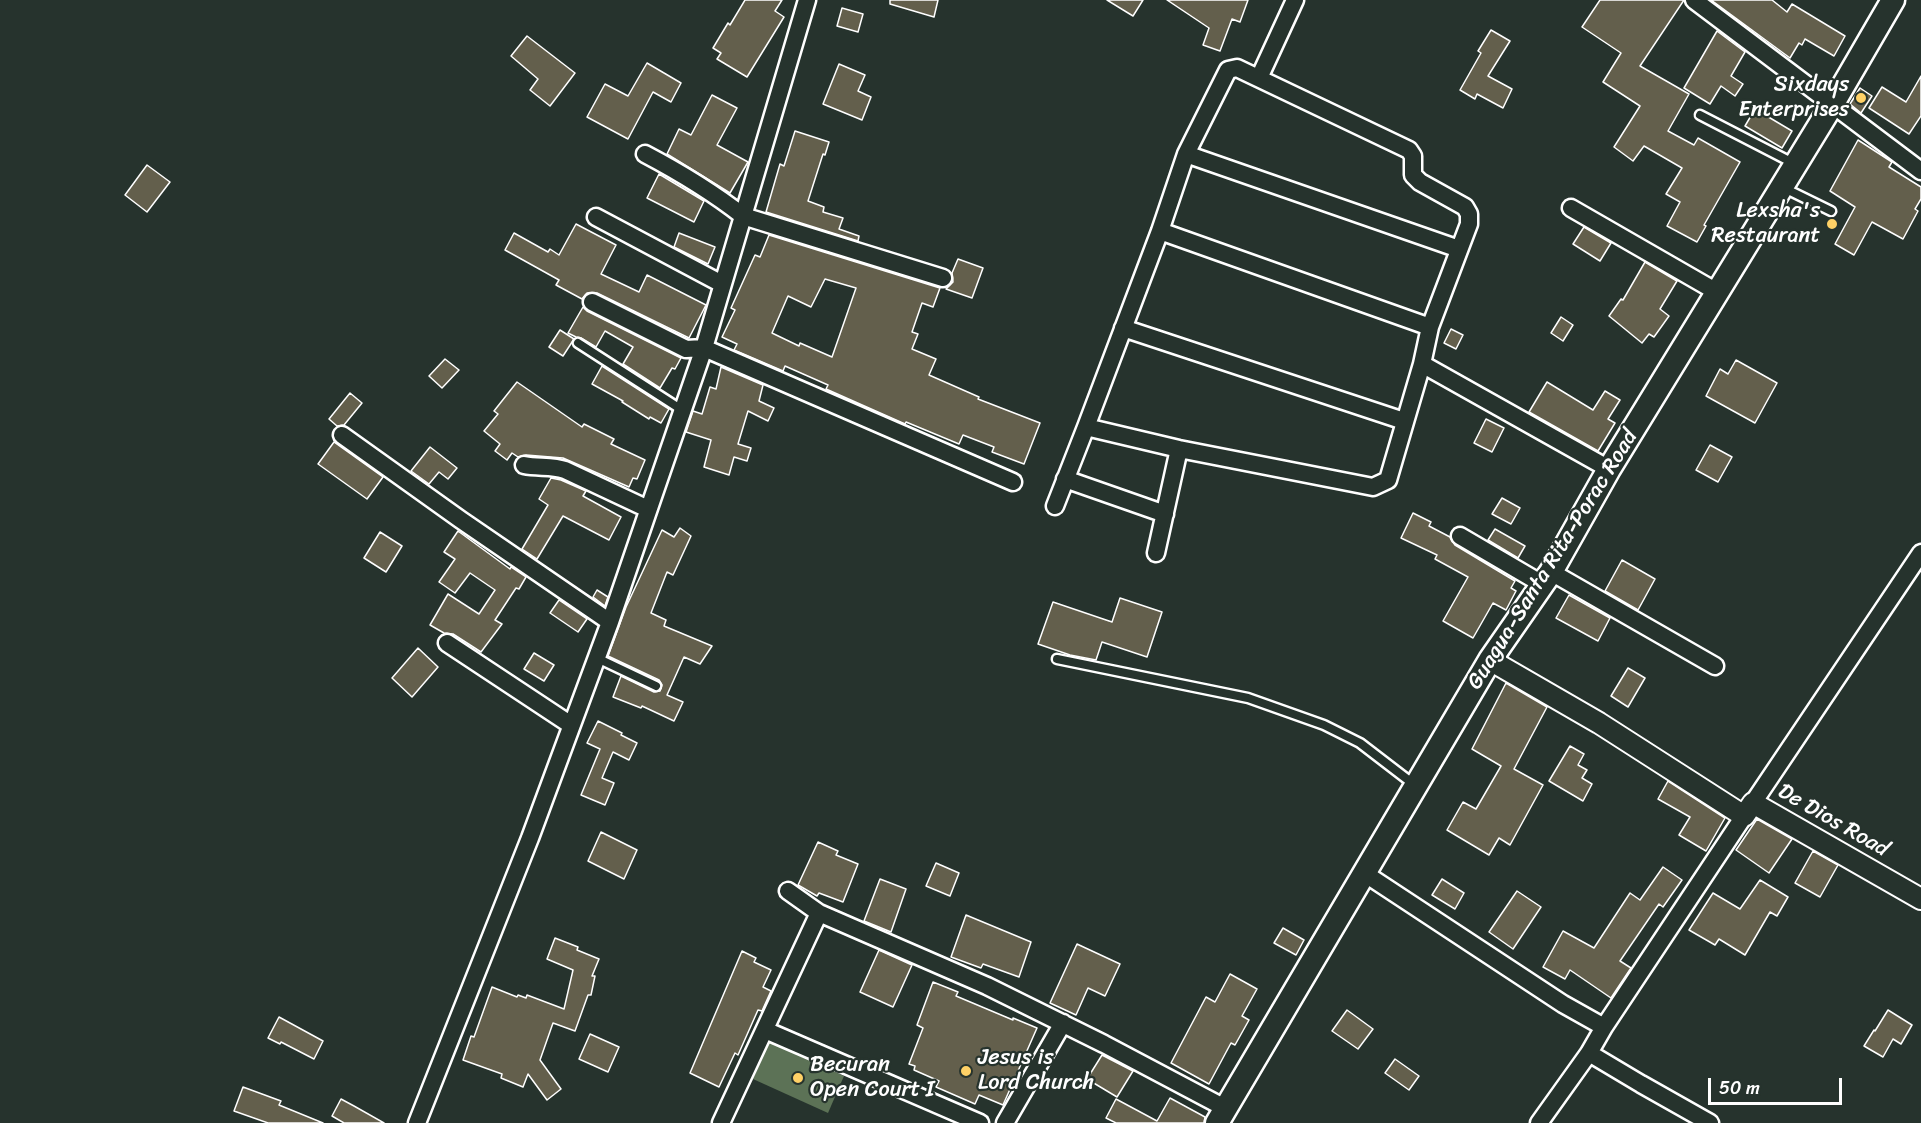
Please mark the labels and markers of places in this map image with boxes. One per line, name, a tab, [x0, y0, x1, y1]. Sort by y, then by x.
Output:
place label: Sixdays Enterprises	[1739, 72, 1849, 124]
marker: Sixdays Enterprises	[1854, 91, 1868, 105]
place label: Lexsha's Restaurant	[1711, 198, 1820, 249]
marker: Lexsha's Restaurant	[1825, 217, 1839, 231]
place label: Jesus is Lord Church	[978, 1045, 1094, 1096]
place label: Becuran Open Court I	[810, 1052, 935, 1104]
marker: Jesus is Lord Church	[959, 1064, 973, 1078]
marker: Becuran Open Court I	[791, 1071, 805, 1085]

